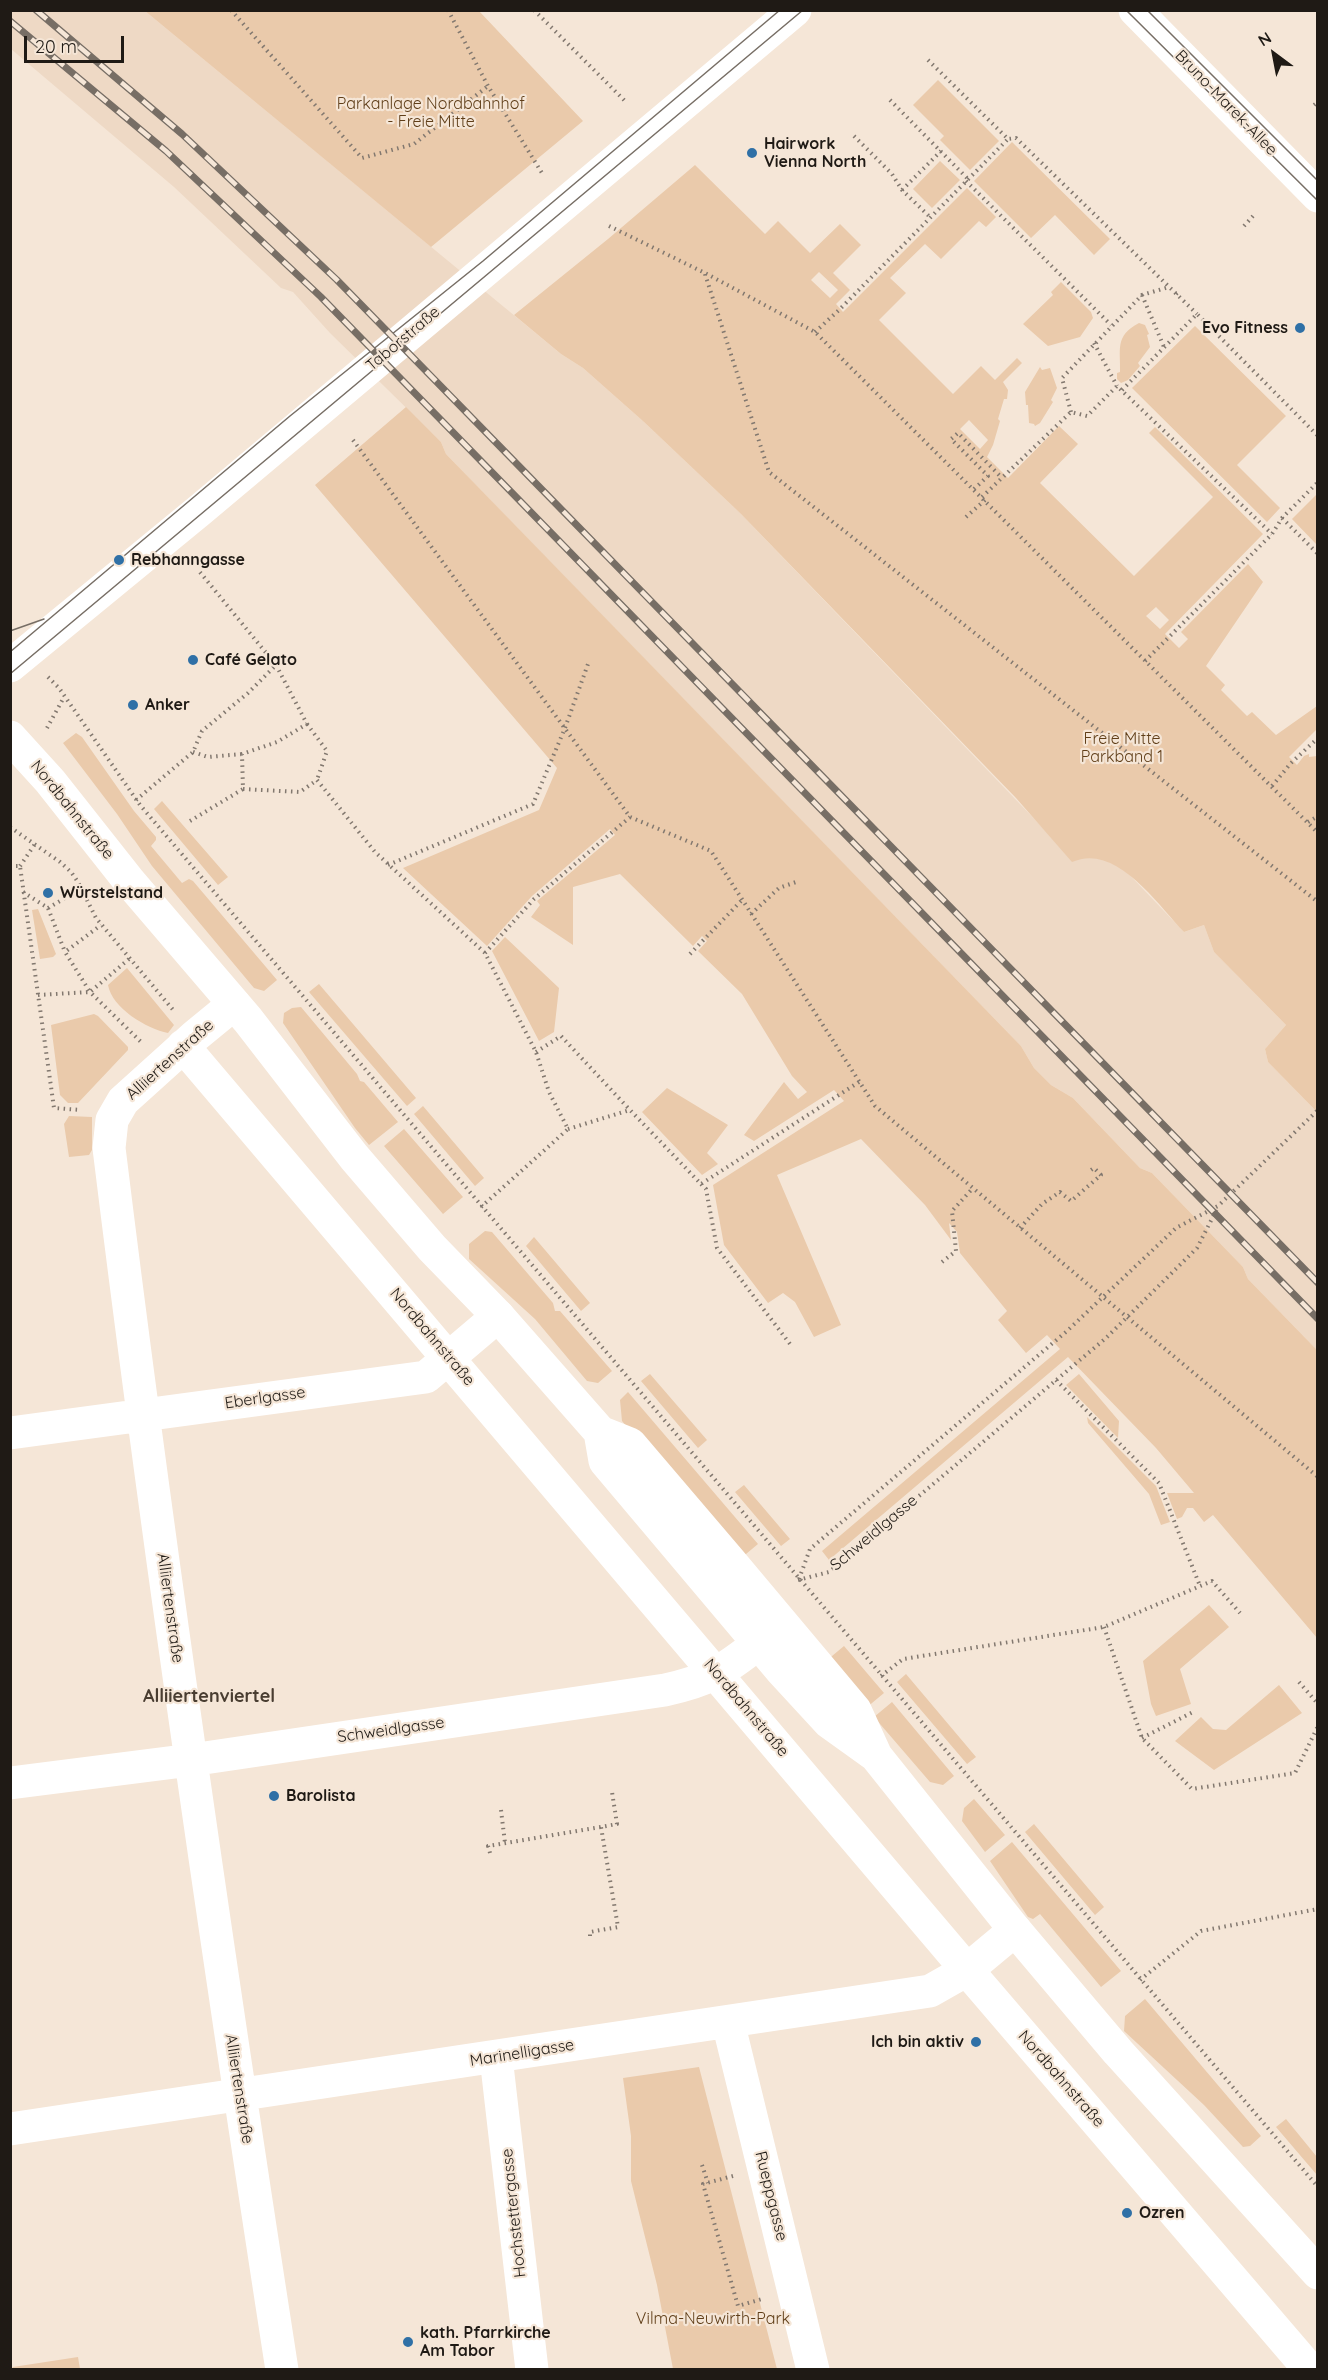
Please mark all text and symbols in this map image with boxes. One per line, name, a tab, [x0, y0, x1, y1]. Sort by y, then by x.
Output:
scale bar	[27, 24, 128, 62]
north arrow	[1244, 24, 1304, 84]
text: N	[1254, 27, 1275, 50]
text: 20 m	[35, 35, 77, 58]
street label: Bruno-Marek-Allee	[1171, 46, 1281, 160]
park label: Parkanlage Nordbahnhof - Freie Mitte	[337, 94, 525, 132]
place label: Hairwork Vienna North	[764, 134, 866, 172]
marker: Hairwork Vienna North	[745, 146, 759, 160]
street label: Taborstraße	[362, 303, 444, 375]
place label: Evo Fitness	[1202, 318, 1288, 338]
marker: Evo Fitness	[1293, 321, 1307, 335]
place label: Rebhanngasse	[131, 550, 245, 570]
marker: Rebhanngasse	[112, 553, 126, 567]
place label: Café Gelato	[205, 650, 297, 670]
marker: Café Gelato	[186, 653, 200, 667]
place label: Anker	[145, 695, 190, 715]
marker: Anker	[126, 698, 140, 712]
park label: Freie Mitte Parkband 1	[1081, 729, 1163, 767]
street label: Nordbahnstraße	[26, 757, 118, 863]
place label: Würstelstand	[60, 883, 163, 903]
marker: Würstelstand	[41, 886, 55, 900]
street label: Alliiertenstraße	[122, 1016, 218, 1104]
street label: Nordbahnstraße	[385, 1284, 479, 1390]
street label: Eberlgasse	[223, 1383, 307, 1413]
street label: Schweidlgasse	[827, 1491, 921, 1575]
street label: Alliiertenstraße	[153, 1552, 187, 1664]
street label: Nordbahnstraße	[699, 1655, 793, 1761]
district label: Alliiertenviertel	[143, 1686, 275, 1708]
street label: Schweidlgasse	[336, 1713, 446, 1747]
place label: Barolista	[286, 1786, 356, 1806]
marker: Barolista	[267, 1789, 281, 1803]
street label: Nordbahnstraße	[1014, 2027, 1108, 2131]
place label: Ich bin aktiv	[871, 2032, 964, 2052]
street label: Alliiertenstraße	[221, 2033, 257, 2145]
street label: Marinelligasse	[469, 2035, 575, 2071]
marker: Ich bin aktiv	[969, 2035, 983, 2049]
street label: Hochstettergasse	[498, 2147, 530, 2279]
street label: Rueppgasse	[751, 2149, 791, 2243]
place label: Ozren	[1139, 2203, 1184, 2223]
marker: Ozren	[1120, 2206, 1134, 2220]
park label: Vilma-Neuwirth-Park	[636, 2309, 790, 2329]
place label: kath. Pfarrkirche Am Tabor	[420, 2323, 551, 2361]
marker: kath. Pfarrkirche Am Tabor	[401, 2335, 415, 2349]

